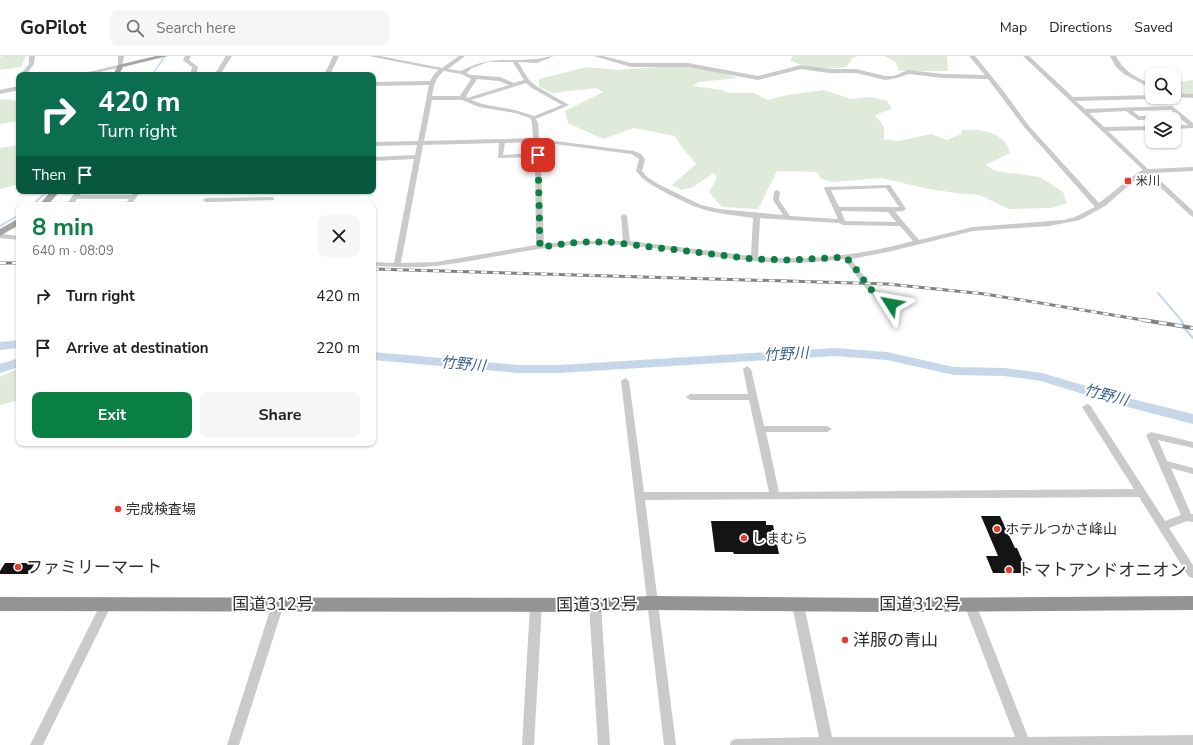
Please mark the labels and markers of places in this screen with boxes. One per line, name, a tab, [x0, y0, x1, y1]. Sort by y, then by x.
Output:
pin	[521, 138, 555, 172]
place label: 米川	[1136, 173, 1160, 189]
marker: 米川	[1123, 176, 1133, 186]
place label: 完成検査場	[126, 500, 196, 519]
marker: 完成検査場	[113, 504, 123, 514]
place label: ホテルつかさ峰山	[1005, 520, 1117, 539]
marker: ホテルつかさ峰山	[992, 524, 1002, 534]
place label: しまむら	[752, 529, 808, 548]
marker: しまむら	[739, 533, 749, 543]
place label: ファミリーマート	[26, 556, 162, 579]
place label: トマトアンドオニオン	[1017, 559, 1186, 582]
marker: ファミリーマート	[13, 562, 23, 572]
marker: トマトアンドオニオン	[1004, 565, 1014, 575]
place label: 洋服の青山	[853, 629, 938, 652]
marker: 洋服の青山	[840, 635, 850, 645]

